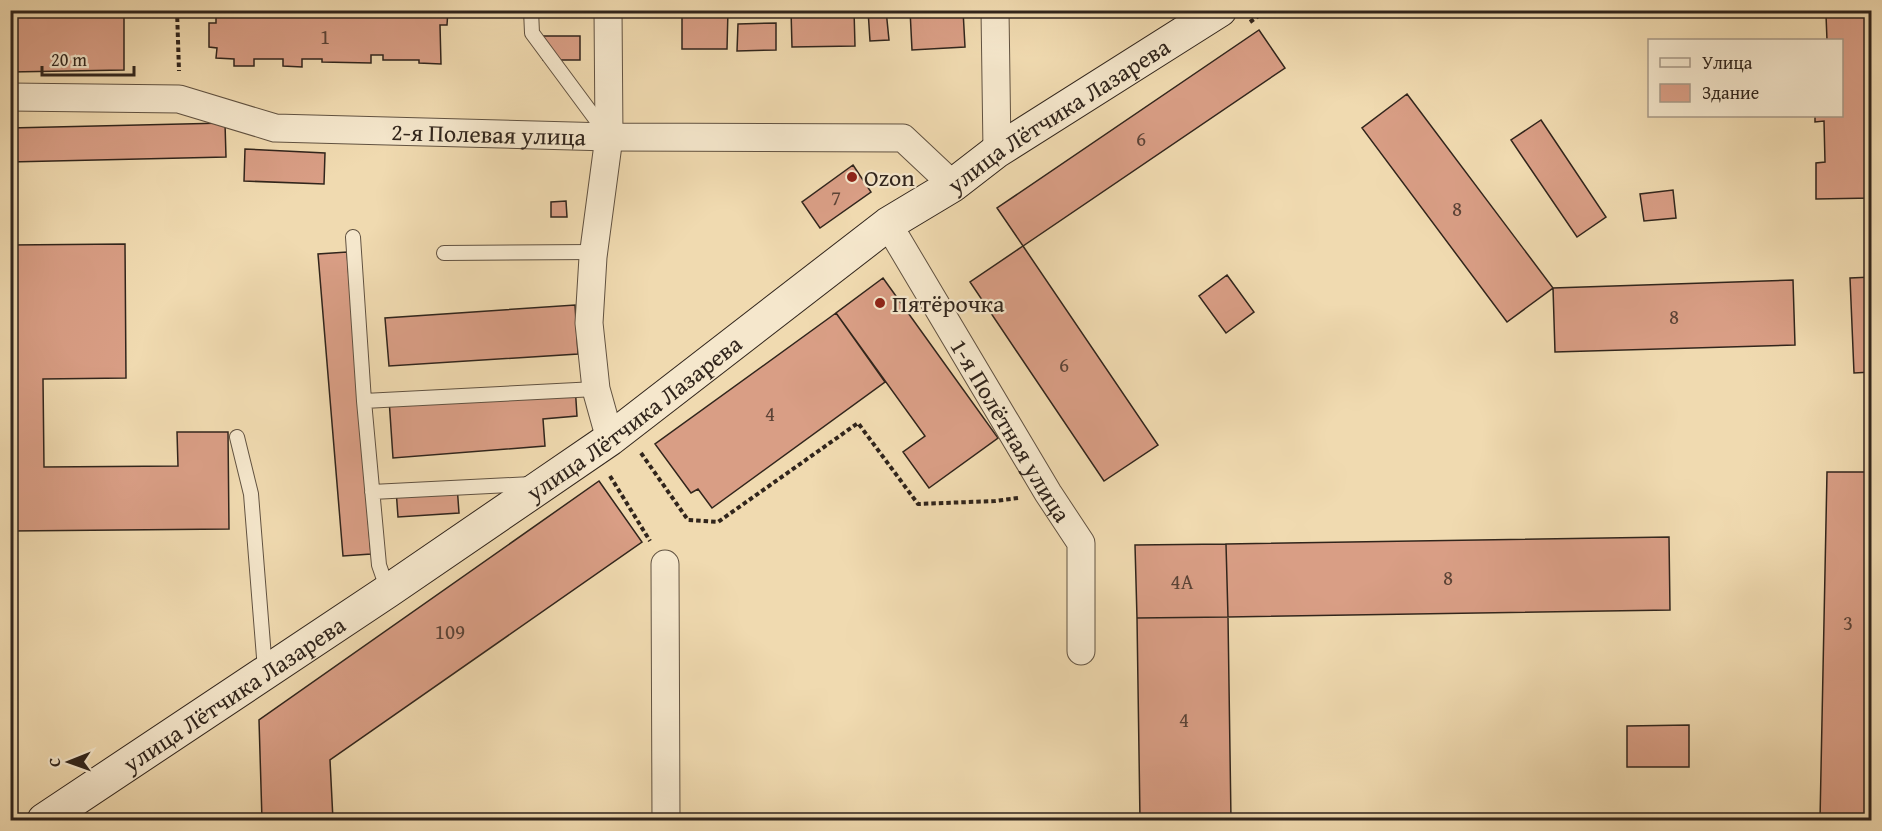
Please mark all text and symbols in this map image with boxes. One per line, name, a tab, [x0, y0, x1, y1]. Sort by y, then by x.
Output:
house number: 1	[320, 21, 330, 52]
street label: улица Лётчика Лазарева	[938, 28, 1177, 202]
scale bar	[42, 39, 134, 77]
legend	[1648, 39, 1843, 117]
text: 20 m	[51, 46, 87, 73]
text: Улица	[1702, 49, 1753, 76]
text: Здание	[1702, 79, 1759, 106]
street label: 2-я Полевая улица	[391, 114, 587, 154]
house number: 6	[1136, 123, 1146, 154]
place label: Ozon	[864, 160, 915, 195]
marker: Ozon	[845, 170, 859, 184]
house number: 7	[831, 182, 841, 213]
house number: 8	[1452, 193, 1462, 224]
place label: Пятёрочка	[892, 286, 1005, 321]
marker: Пятёрочка	[873, 296, 887, 310]
house number: 8	[1669, 301, 1679, 332]
street label: улица Лётчика Лазарева	[518, 326, 749, 510]
street label: 1-я Полётная улица	[942, 332, 1080, 529]
house number: 6	[1059, 349, 1069, 380]
house number: 4	[765, 398, 775, 429]
house number: 8	[1443, 562, 1453, 593]
house number: 4А	[1171, 566, 1194, 597]
street label: улица Лётчика Лазарева	[115, 607, 352, 781]
house number: 3	[1843, 607, 1853, 638]
house number: 109	[435, 616, 465, 647]
house number: 4	[1179, 704, 1189, 735]
north arrow	[39, 732, 99, 792]
text: С	[42, 758, 66, 767]

